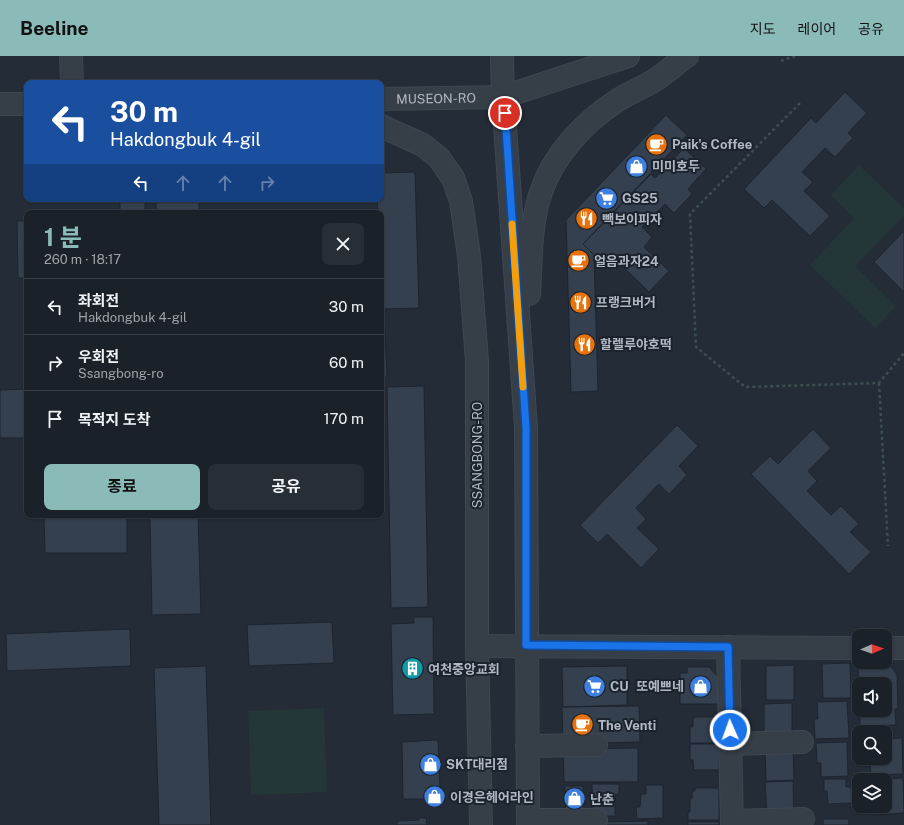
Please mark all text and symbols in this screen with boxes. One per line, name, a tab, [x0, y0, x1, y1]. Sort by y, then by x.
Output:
text: Beeline	[20, 17, 89, 39]
text: 지도	[750, 21, 776, 37]
text: 레이어	[798, 21, 836, 37]
text: 공유	[858, 21, 884, 37]
street label: MUSEON-RO	[396, 90, 476, 107]
text: 30 m	[110, 95, 178, 128]
icon: left	[44, 96, 96, 148]
pin	[488, 96, 522, 130]
icon: arrive	[494, 102, 516, 124]
text: Hakdongbuk 4-gil	[110, 129, 261, 150]
cafe icon: Paik's Coffee	[644, 131, 670, 157]
place label: Paik's Coffee	[672, 137, 752, 152]
shop icon: 미미호두	[623, 153, 649, 179]
place label: 미미호두	[652, 159, 700, 174]
icon: left	[130, 172, 152, 194]
icon: ahead	[172, 172, 194, 194]
icon: ahead	[214, 172, 236, 194]
icon: right	[256, 172, 278, 194]
supermarket icon: GS25	[594, 185, 620, 211]
place label: GS25	[622, 191, 658, 206]
restaurant icon: 빽보이피자	[573, 206, 599, 232]
place label: 빽보이피자	[602, 212, 662, 227]
text: 1 분	[44, 223, 82, 251]
button: close	[322, 223, 364, 265]
cafe icon: 얼음과자24	[565, 248, 591, 274]
text: 260 m · 18:17	[44, 252, 121, 267]
place label: 얼음과자24	[594, 254, 659, 269]
restaurant icon: 프랭크버거	[568, 289, 594, 315]
text: 좌회전	[78, 292, 119, 309]
place label: 프랭크버거	[596, 295, 656, 310]
icon: left	[44, 296, 66, 318]
text: 30 m	[329, 298, 364, 315]
text: Hakdongbuk 4-gil	[78, 310, 187, 325]
restaurant icon: 할렐루야호떡	[571, 331, 597, 357]
place label: 할렐루야호떡	[600, 337, 672, 352]
text: 우회전	[78, 348, 119, 365]
icon: right	[44, 352, 66, 374]
text: 60 m	[329, 354, 364, 371]
text: Ssangbong-ro	[78, 366, 164, 381]
street label: SSANGBONG-RO	[470, 402, 485, 508]
icon: arrive	[44, 408, 66, 430]
text: 170 m	[323, 410, 364, 427]
text: 목적지 도착	[78, 411, 150, 428]
button: 종료	[44, 464, 200, 510]
button: 공유	[208, 464, 364, 510]
north arrow	[852, 629, 892, 669]
map controls	[852, 629, 892, 813]
building icon: 여천중앙교회	[400, 656, 426, 682]
place label: 여천중앙교회	[428, 662, 500, 677]
supermarket icon: CU	[581, 673, 607, 699]
shop icon: 또예쁘네	[687, 673, 713, 699]
button: sound	[852, 677, 892, 717]
place label: CU	[610, 679, 629, 694]
place label: 또예쁘네	[636, 679, 684, 694]
position arrow	[709, 709, 751, 751]
cafe icon: The Venti	[569, 712, 595, 738]
place label: The Venti	[598, 718, 656, 733]
button: search	[852, 725, 892, 765]
shop icon: SKT대리점	[417, 751, 443, 777]
place label: SKT대리점	[446, 757, 508, 772]
button: layers	[852, 773, 892, 813]
shop icon: 이경은헤어라인	[422, 784, 448, 810]
shop icon: 난춘	[561, 786, 587, 812]
place label: 이경은헤어라인	[450, 790, 534, 805]
place label: 난춘	[590, 792, 614, 807]

